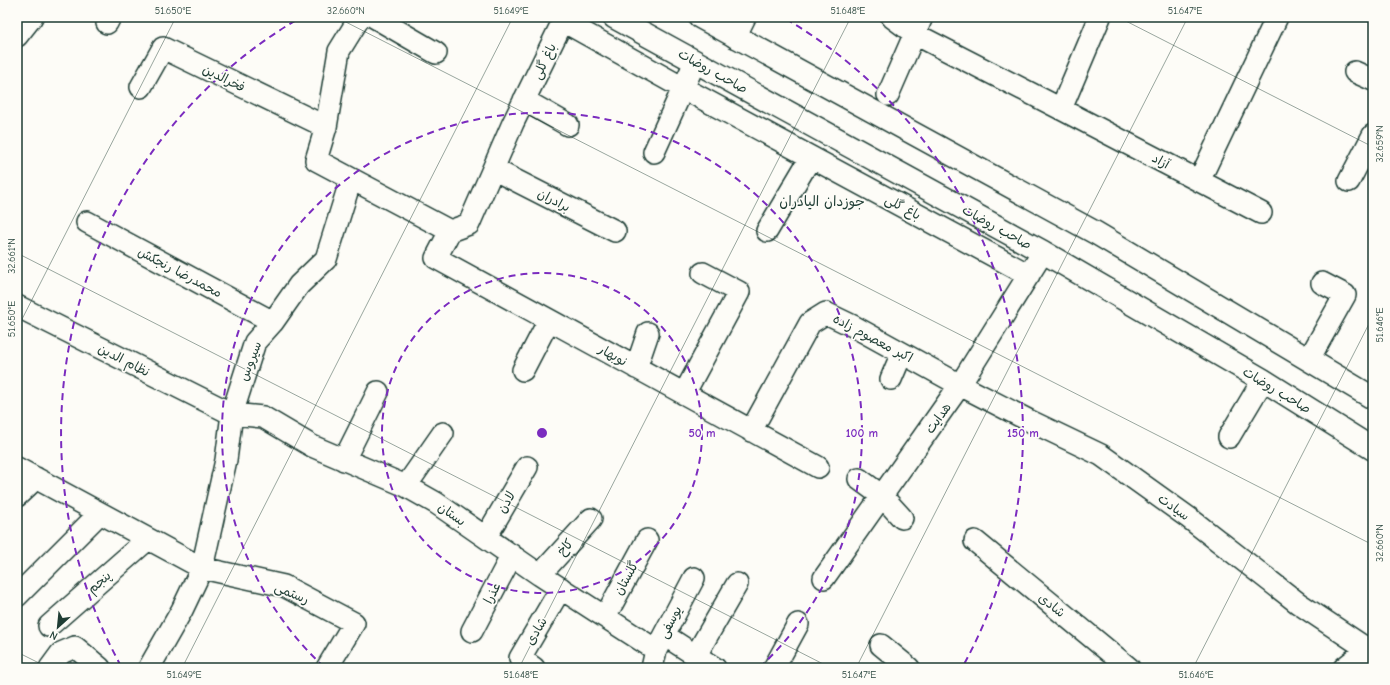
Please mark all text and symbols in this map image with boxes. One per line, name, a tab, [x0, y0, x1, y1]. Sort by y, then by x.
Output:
text: 51.650°E	[155, 5, 191, 17]
text: 32.660°N	[327, 5, 365, 17]
text: 51.649°E	[494, 5, 528, 17]
text: 51.648°E	[831, 5, 865, 17]
text: 51.647°E	[1168, 5, 1202, 17]
street label: باغ گلی	[529, 41, 561, 82]
street label: صاحب روضات	[675, 46, 750, 97]
street label: فخرالدین	[200, 61, 248, 96]
text: 32.659°N	[1374, 125, 1386, 163]
street label: آزاد	[1149, 150, 1173, 173]
street label: برادران	[535, 185, 573, 215]
street label: باغ گلی	[882, 191, 923, 224]
district label: جوزدان الیادران	[779, 193, 865, 210]
street label: صاحب روضات	[959, 202, 1034, 253]
text: 32.661°N	[6, 238, 18, 274]
street label: محمدرضا رنجکش	[135, 244, 225, 301]
text: 51.650°E	[6, 301, 18, 337]
text: 51.646°E	[1374, 307, 1386, 343]
street label: اکبر معصوم زاده	[829, 311, 916, 368]
street label: سیروس	[236, 339, 265, 383]
street label: نظام الدین	[94, 341, 152, 382]
street label: نوبهار	[595, 341, 630, 370]
street label: صاحب روضات	[1240, 364, 1314, 417]
street label: هدایت	[922, 400, 955, 437]
centre of rings	[535, 426, 549, 440]
text: 50 m	[688, 426, 716, 440]
text: 100 m	[846, 426, 878, 440]
text: 150 m	[1007, 426, 1039, 440]
street label: لادن	[494, 489, 518, 515]
street label: سیادت	[1155, 491, 1193, 524]
street label: بستان	[435, 499, 469, 530]
text: 32.660°N	[1374, 524, 1386, 562]
street label: کاخ	[554, 535, 578, 560]
street label: گلستان	[611, 558, 642, 598]
street label: پنجم	[84, 568, 116, 599]
street label: رستمی	[272, 579, 312, 609]
street label: عذرا	[480, 580, 505, 607]
street label: شادی	[1036, 590, 1068, 620]
street label: یوسفی	[655, 603, 686, 642]
north arrow	[38, 607, 78, 647]
street label: شادی	[522, 614, 550, 648]
text: N	[48, 628, 60, 643]
text: 51.649°E	[167, 669, 201, 681]
text: 51.648°E	[504, 669, 538, 681]
text: 51.647°E	[842, 669, 876, 681]
text: 51.646°E	[1178, 669, 1214, 681]

